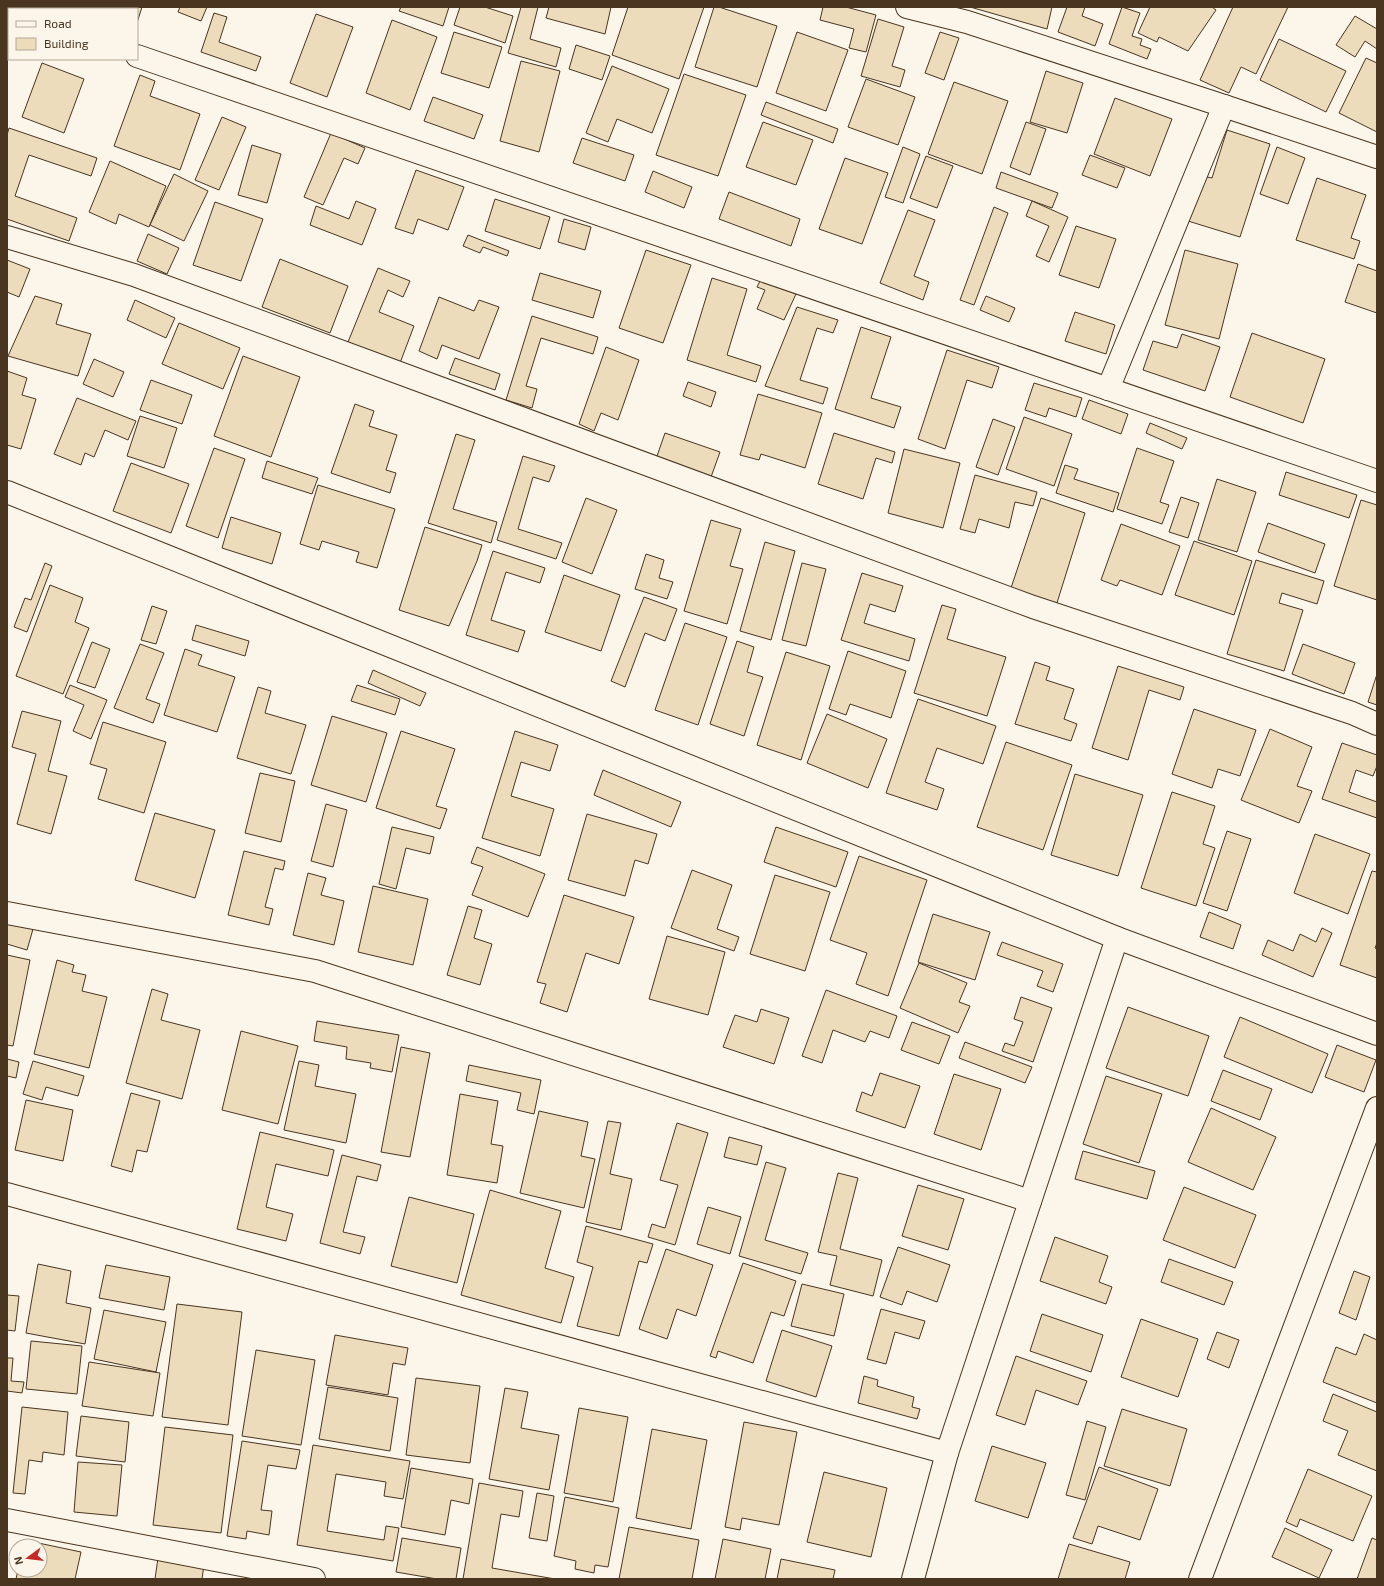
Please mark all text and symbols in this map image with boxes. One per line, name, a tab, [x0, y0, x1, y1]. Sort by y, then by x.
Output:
legend	[8, 8, 138, 60]
text: Road	[44, 16, 72, 30]
text: Building	[44, 36, 89, 50]
north arrow	[8, 1538, 48, 1578]
text: N	[11, 1555, 25, 1566]

